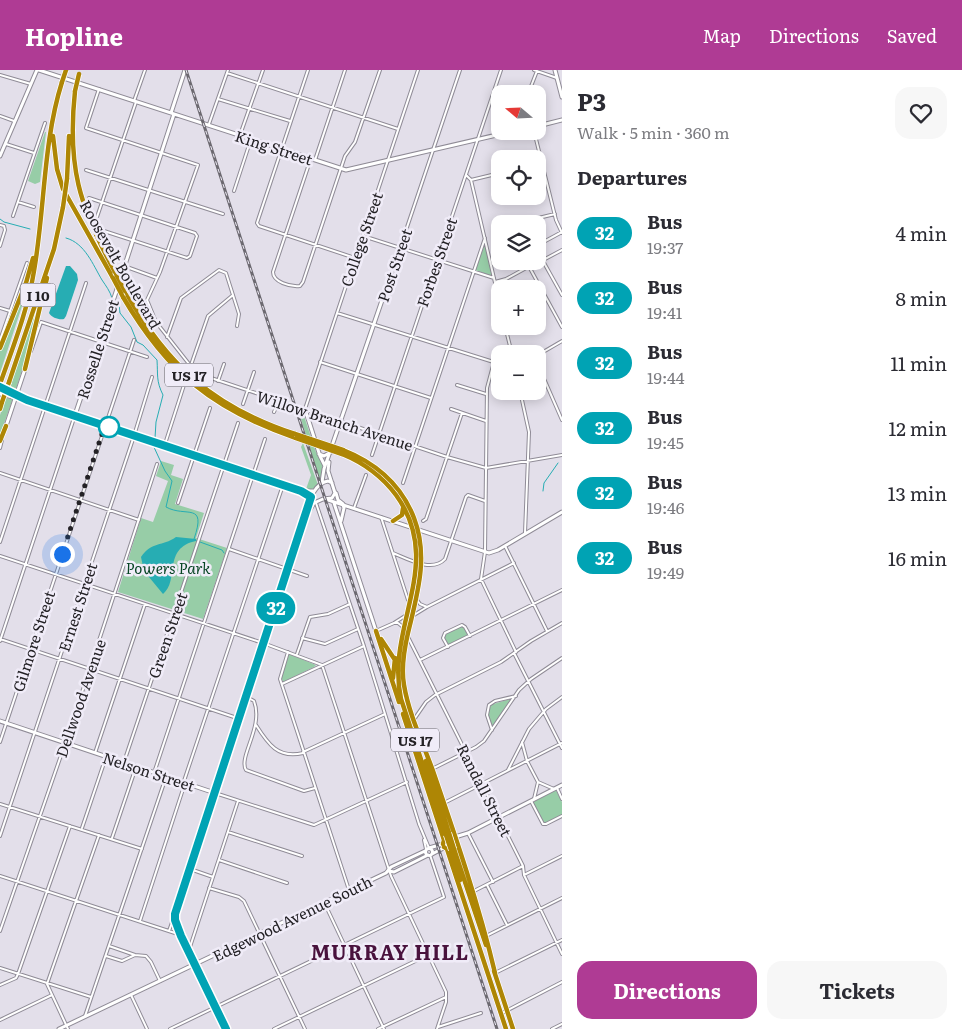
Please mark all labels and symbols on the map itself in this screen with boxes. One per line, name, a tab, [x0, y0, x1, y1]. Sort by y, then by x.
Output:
north arrow	[491, 85, 546, 140]
street label: King Street	[232, 124, 316, 170]
street label: College Street	[334, 189, 388, 289]
street label: Roosevelt Boulevard	[75, 195, 167, 333]
street label: Forbes Street	[410, 214, 462, 310]
street label: Post Street	[371, 225, 417, 305]
road number: I 10	[20, 284, 56, 306]
street label: Rosselle Street	[70, 296, 124, 402]
road number: US 17	[165, 364, 213, 386]
street label: Willow Branch Avenue	[254, 384, 416, 456]
unlabelled marker	[98, 416, 120, 438]
your location	[50, 542, 75, 567]
park label: Powers Park	[126, 556, 211, 579]
street label: Ernest Street	[52, 559, 102, 655]
street label: Gilmore Street	[6, 588, 60, 694]
street label: Green Street	[142, 589, 192, 681]
line badge: 32	[254, 592, 298, 624]
street label: Dellwood Avenue	[49, 635, 111, 760]
road number: US 17	[391, 728, 439, 752]
street label: Randall Street	[452, 739, 518, 841]
street label: Nelson Street	[100, 745, 198, 797]
street label: Edgewood Avenue South	[208, 869, 376, 967]
district label: MURRAY HILL	[311, 936, 469, 966]

